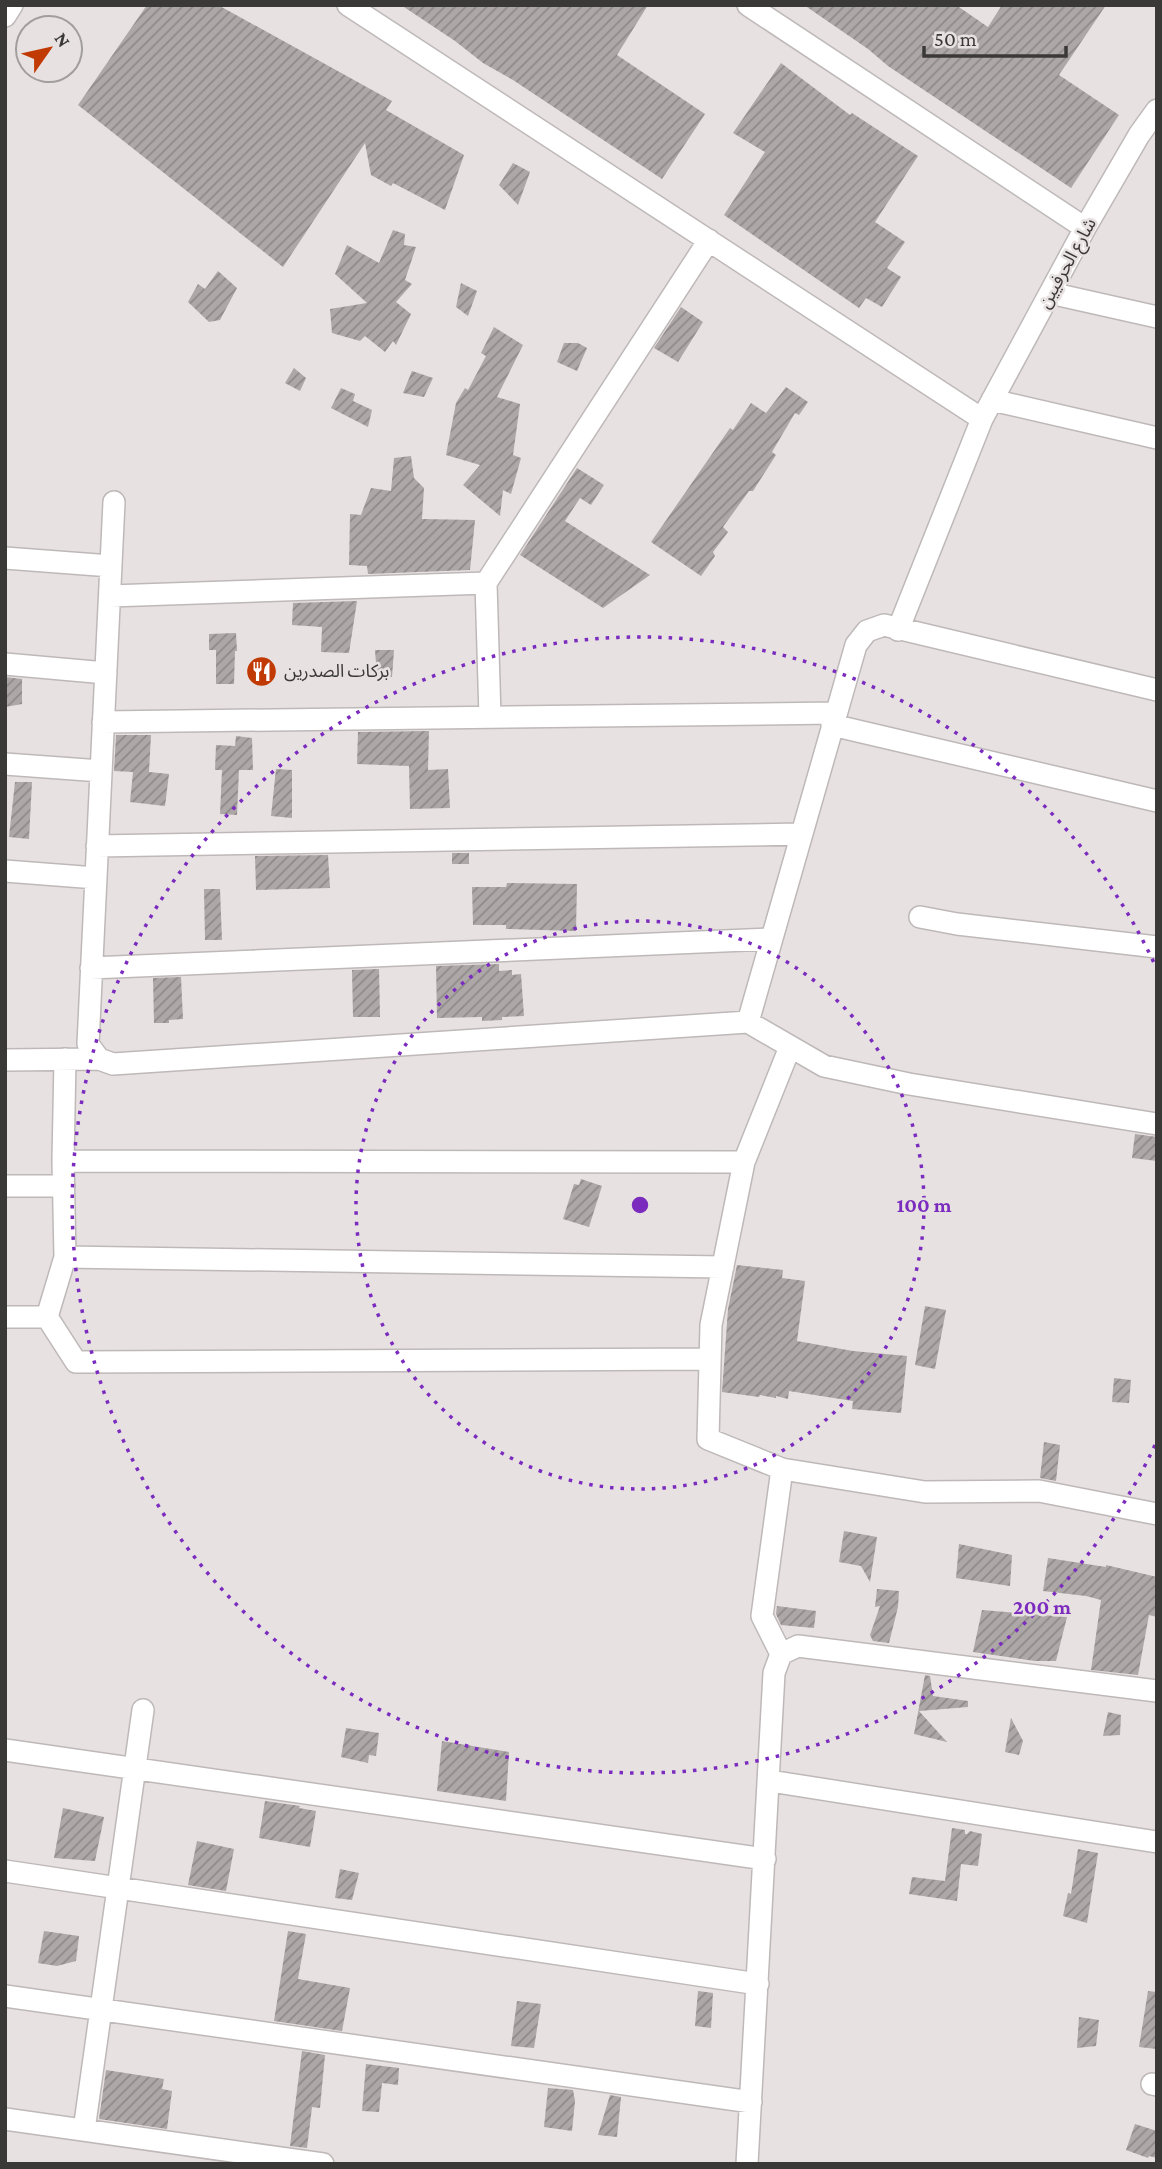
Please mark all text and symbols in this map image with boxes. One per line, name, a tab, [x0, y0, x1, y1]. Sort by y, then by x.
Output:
north arrow	[14, 14, 84, 84]
scale bar	[924, 14, 1066, 58]
text: 50 m	[934, 27, 977, 51]
text: N	[50, 29, 75, 51]
street label: شارع الحرفيين	[1034, 214, 1104, 314]
restaurant icon: بركات الصدرين	[244, 654, 278, 688]
place label: بركات الصدرين	[284, 661, 389, 682]
centre of rings	[628, 1193, 652, 1217]
text: 100 m	[896, 1193, 952, 1217]
text: 200 m	[1013, 1595, 1071, 1619]

